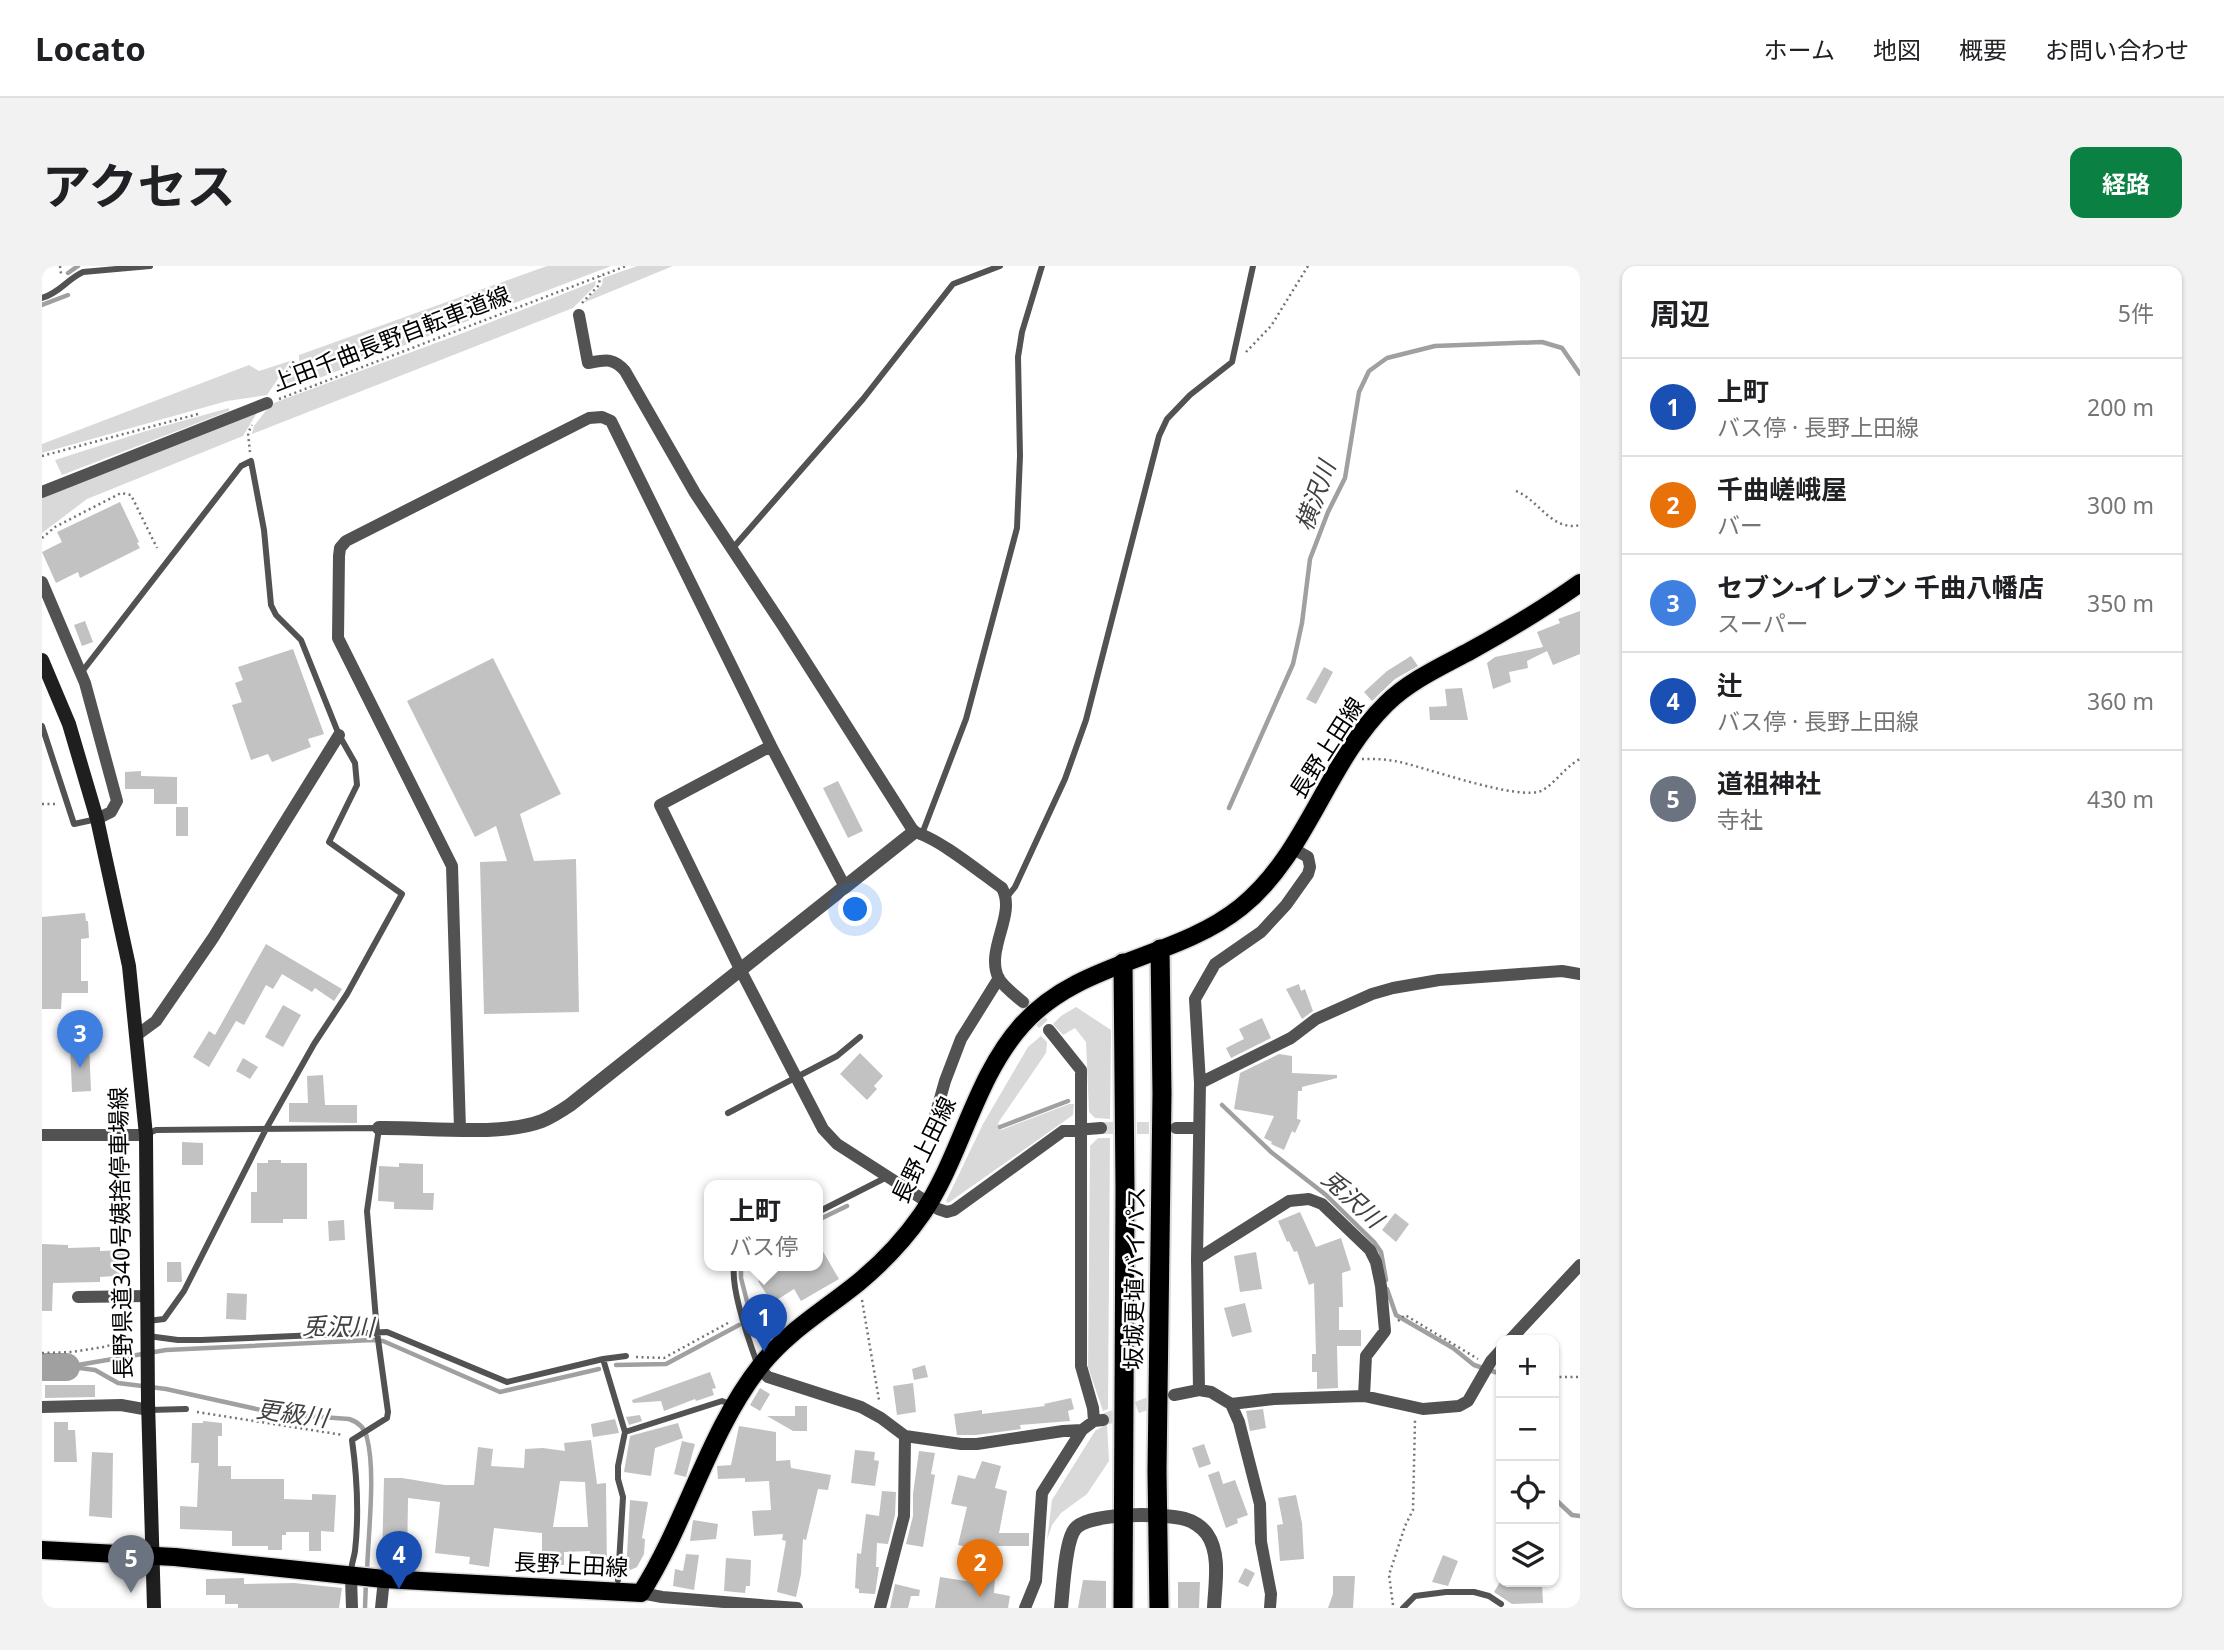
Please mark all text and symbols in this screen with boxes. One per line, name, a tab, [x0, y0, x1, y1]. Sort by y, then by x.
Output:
text: Locato	[35, 26, 146, 71]
text: ホーム	[1764, 33, 1835, 66]
text: 地図	[1873, 33, 1921, 66]
text: 概要	[1959, 33, 2007, 66]
text: お問い合わせ	[2045, 33, 2189, 66]
button: 経路	[2070, 147, 2182, 218]
text: アクセス	[42, 152, 236, 218]
street label: 上田千曲長野自転車道線	[267, 278, 514, 398]
text: 周辺	[1650, 293, 1710, 334]
text: 5件	[2118, 297, 2154, 329]
text: 上町	[1717, 373, 1769, 409]
text: 1	[1666, 391, 1680, 423]
text: 200 m	[2087, 391, 2154, 423]
text: バス停 · 長野上田線	[1717, 411, 1919, 443]
water label: 横沢川	[1287, 453, 1343, 535]
text: 千曲嵯峨屋	[1717, 471, 1847, 507]
text: 2	[1666, 489, 1680, 521]
text: 300 m	[2087, 489, 2154, 521]
text: バー	[1717, 509, 1763, 541]
text: セブン-イレブン 千曲八幡店	[1717, 569, 2044, 605]
text: 3	[1666, 587, 1680, 619]
text: 350 m	[2087, 587, 2154, 619]
text: スーパー	[1717, 607, 1809, 639]
text: 辻	[1717, 667, 1743, 703]
text: 4	[1666, 685, 1680, 717]
text: 360 m	[2087, 685, 2154, 717]
street label: 長野上田線	[1281, 691, 1371, 804]
text: バス停 · 長野上田線	[1717, 705, 1919, 737]
text: 道祖神社	[1717, 765, 1821, 801]
text: 5	[1666, 783, 1680, 815]
text: 430 m	[2087, 783, 2154, 815]
text: 寺社	[1717, 803, 1763, 835]
your location	[838, 892, 872, 926]
pin: 3	[57, 1010, 103, 1068]
street label: 長野県道340号姨捨停車場線	[101, 1087, 139, 1380]
street label: 長野上田線	[884, 1091, 963, 1208]
water label: 兎沢川	[1315, 1162, 1393, 1236]
popup	[704, 1180, 823, 1271]
street label: 坂城更埴バイパス	[1116, 1186, 1152, 1370]
text: 上町	[729, 1192, 781, 1228]
text: バス停	[729, 1230, 798, 1262]
pin: 1	[741, 1294, 787, 1352]
water label: 兎沢川	[302, 1308, 377, 1343]
map controls	[1496, 1335, 1559, 1587]
button: +	[1496, 1335, 1559, 1398]
water label: 更級川	[254, 1391, 333, 1434]
button: −	[1496, 1398, 1559, 1461]
button: locate	[1496, 1461, 1559, 1524]
button: layers	[1496, 1524, 1559, 1587]
pin: 4	[376, 1531, 422, 1589]
pin: 5	[108, 1535, 154, 1593]
pin: 2	[957, 1539, 1003, 1597]
street label: 長野上田線	[513, 1545, 629, 1583]

